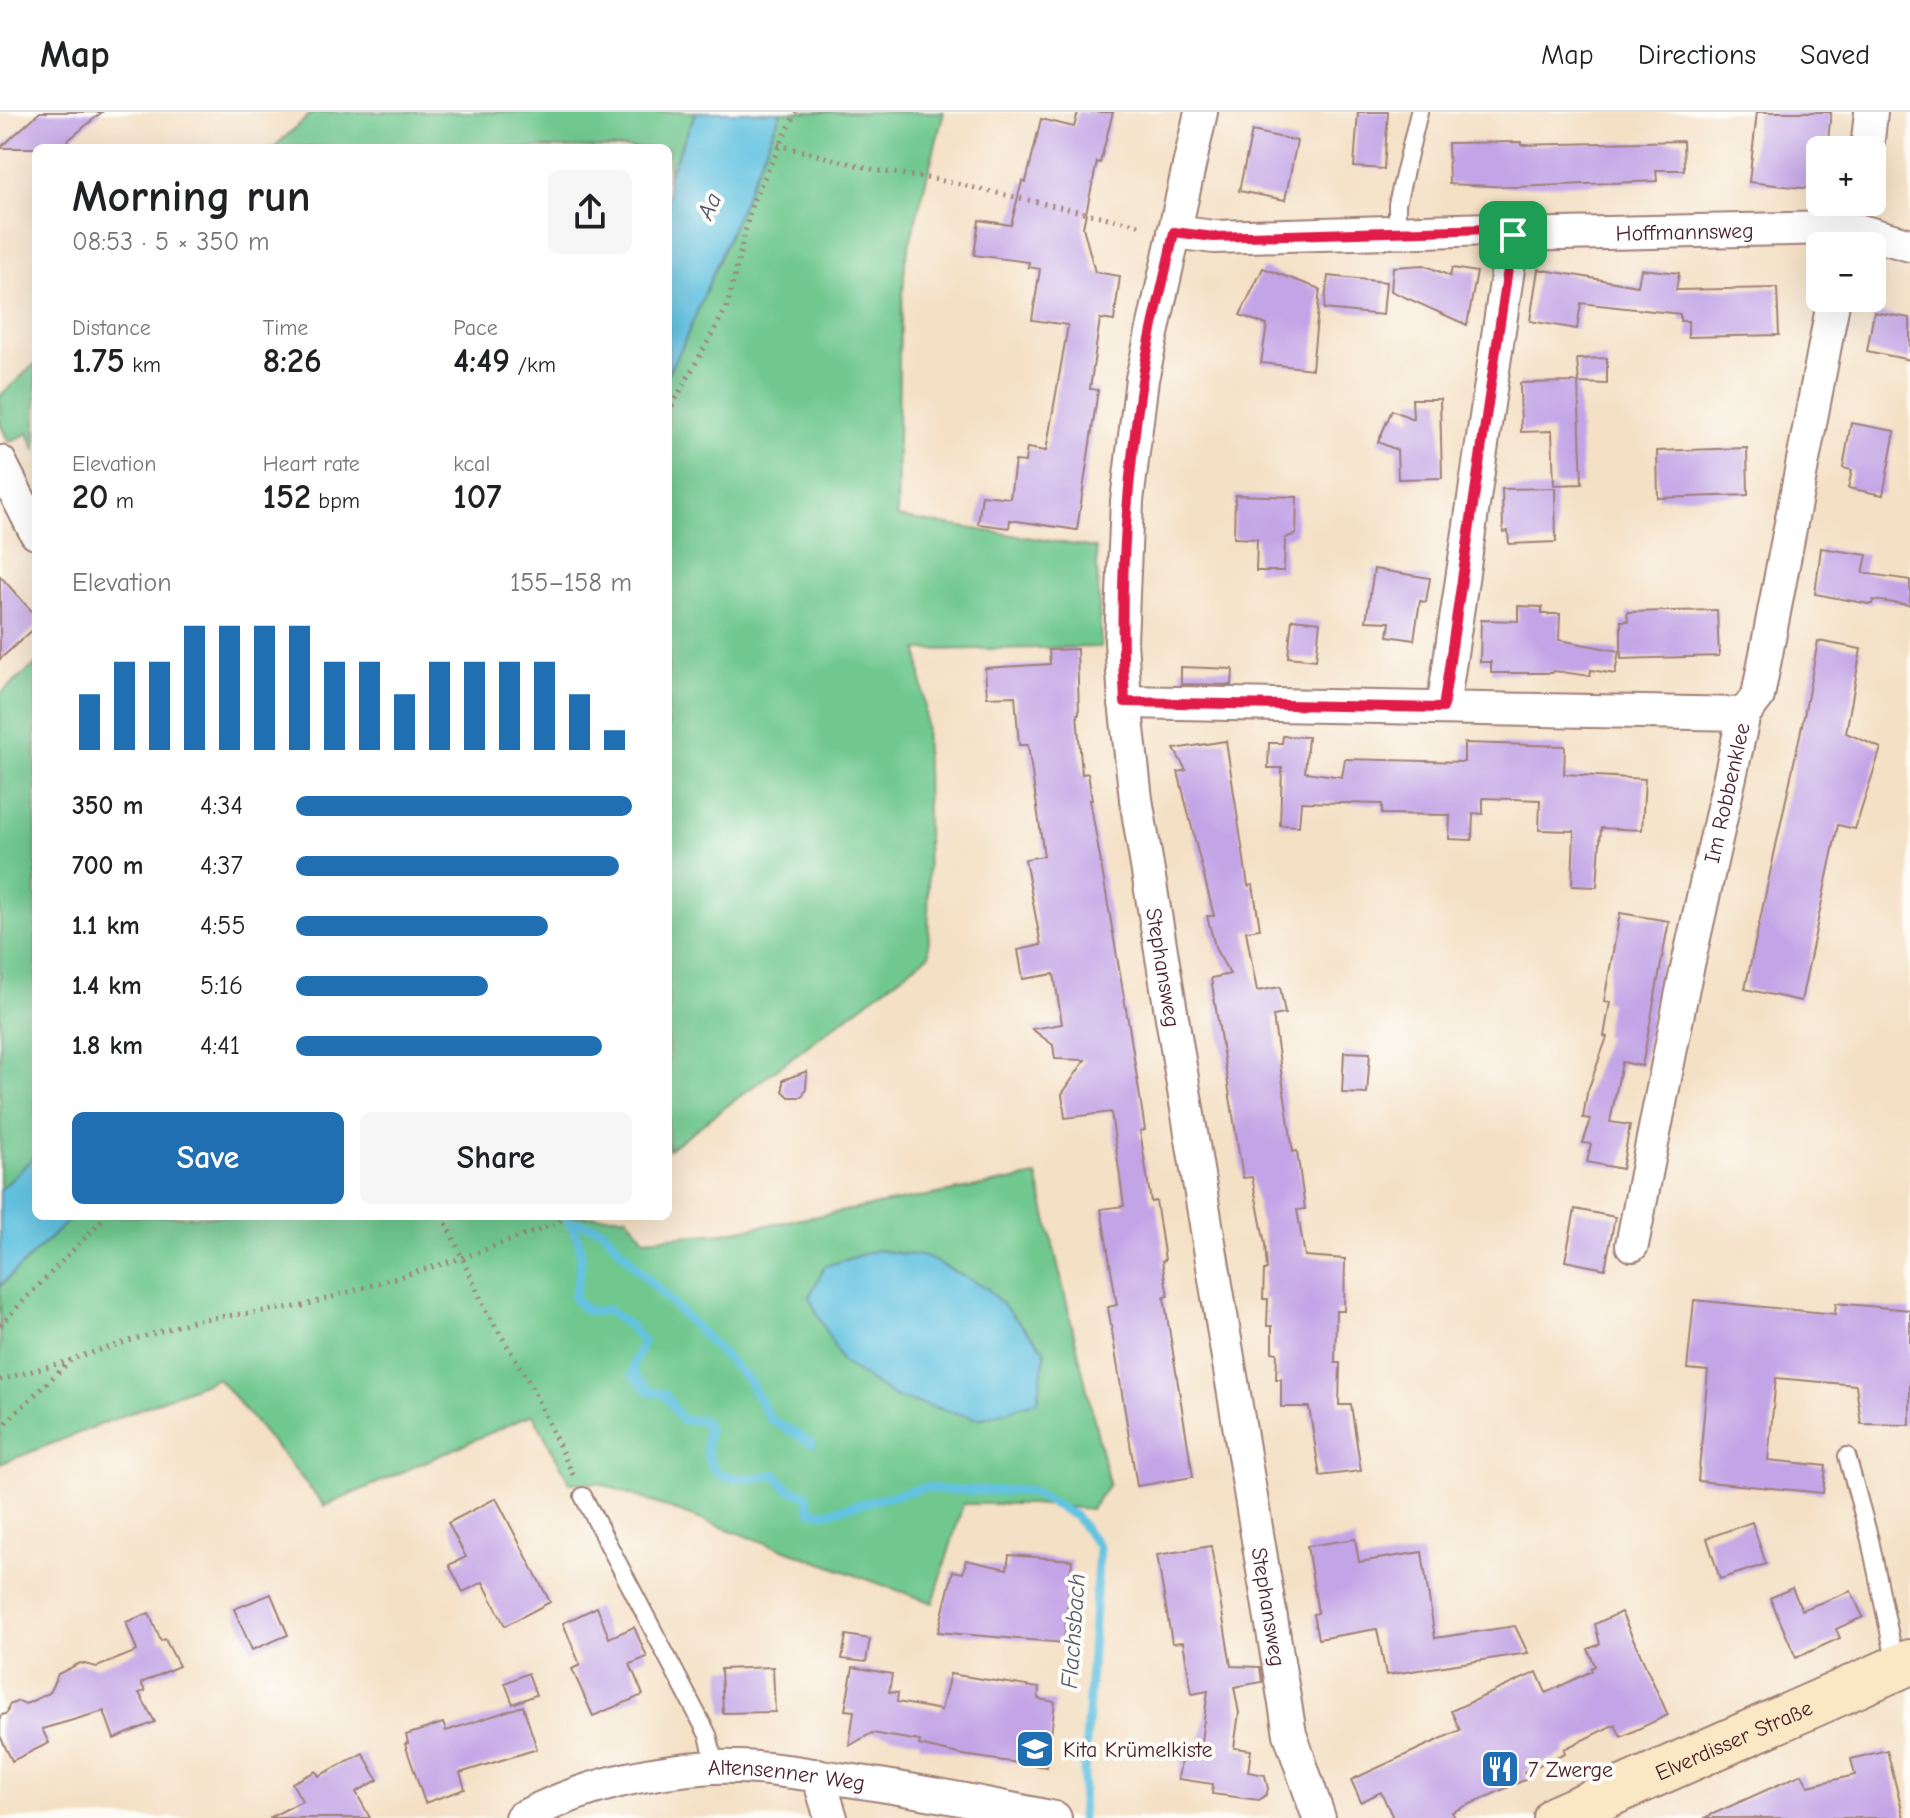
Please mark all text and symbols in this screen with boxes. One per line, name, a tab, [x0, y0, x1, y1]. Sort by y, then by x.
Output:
text: Map	[40, 33, 110, 77]
text: Map	[1541, 39, 1594, 71]
text: Directions	[1638, 39, 1756, 71]
text: Saved	[1800, 39, 1870, 71]
map controls	[1806, 136, 1886, 312]
button: +	[1806, 136, 1886, 216]
button: share	[548, 170, 632, 254]
text: Morning run	[72, 171, 311, 222]
water label: Aa	[690, 188, 727, 225]
pin	[1479, 201, 1547, 269]
icon: arrive	[1491, 213, 1535, 257]
street label: Hoffmannsweg	[1615, 218, 1754, 247]
text: 08:53 · 5 × 350 m	[72, 227, 270, 257]
button: −	[1806, 232, 1886, 312]
text: Distance	[72, 315, 151, 341]
text: Time	[263, 315, 308, 341]
text: Pace	[453, 315, 498, 341]
text: 1.75	[72, 341, 125, 381]
text: 8:26	[263, 341, 322, 381]
text: 4:49	[453, 341, 510, 381]
text: km	[125, 352, 161, 378]
text: /km	[510, 352, 556, 378]
text: Elevation	[72, 451, 156, 477]
text: Heart rate	[263, 451, 360, 477]
text: kcal	[453, 451, 490, 477]
text: 20	[72, 477, 108, 517]
text: 152	[263, 477, 311, 517]
text: 107	[453, 477, 501, 517]
text: m	[108, 488, 134, 514]
text: bpm	[311, 488, 360, 514]
text: Elevation	[72, 568, 172, 598]
text: 155–158 m	[510, 568, 632, 598]
street label: Im Robbenklee	[1699, 720, 1756, 866]
text: 350 m	[72, 791, 143, 821]
text: 4:34	[200, 791, 243, 821]
text: 700 m	[72, 851, 143, 881]
text: 4:37	[200, 851, 243, 881]
street label: Stephansweg	[1140, 906, 1185, 1029]
text: 1.1 km	[72, 911, 140, 941]
text: 4:55	[200, 911, 245, 941]
text: 1.4 km	[72, 971, 142, 1001]
text: 5:16	[200, 971, 243, 1001]
text: 1.8 km	[72, 1031, 143, 1061]
text: 4:41	[200, 1031, 240, 1061]
button: Save	[72, 1112, 344, 1204]
button: Share	[360, 1112, 632, 1204]
street label: Stephansweg	[1245, 1545, 1291, 1669]
water label: Flachsbach	[1055, 1572, 1091, 1690]
street label: Elverdisser Straße	[1651, 1695, 1816, 1787]
school or university icon: Kita Krümelkiste	[1014, 1728, 1056, 1770]
place label: Kita Krümelkiste	[1063, 1737, 1212, 1763]
restaurant icon: 7 Zwerge	[1479, 1748, 1521, 1790]
street label: Altensenner Weg	[707, 1755, 867, 1796]
place label: 7 Zwerge	[1528, 1757, 1613, 1783]

